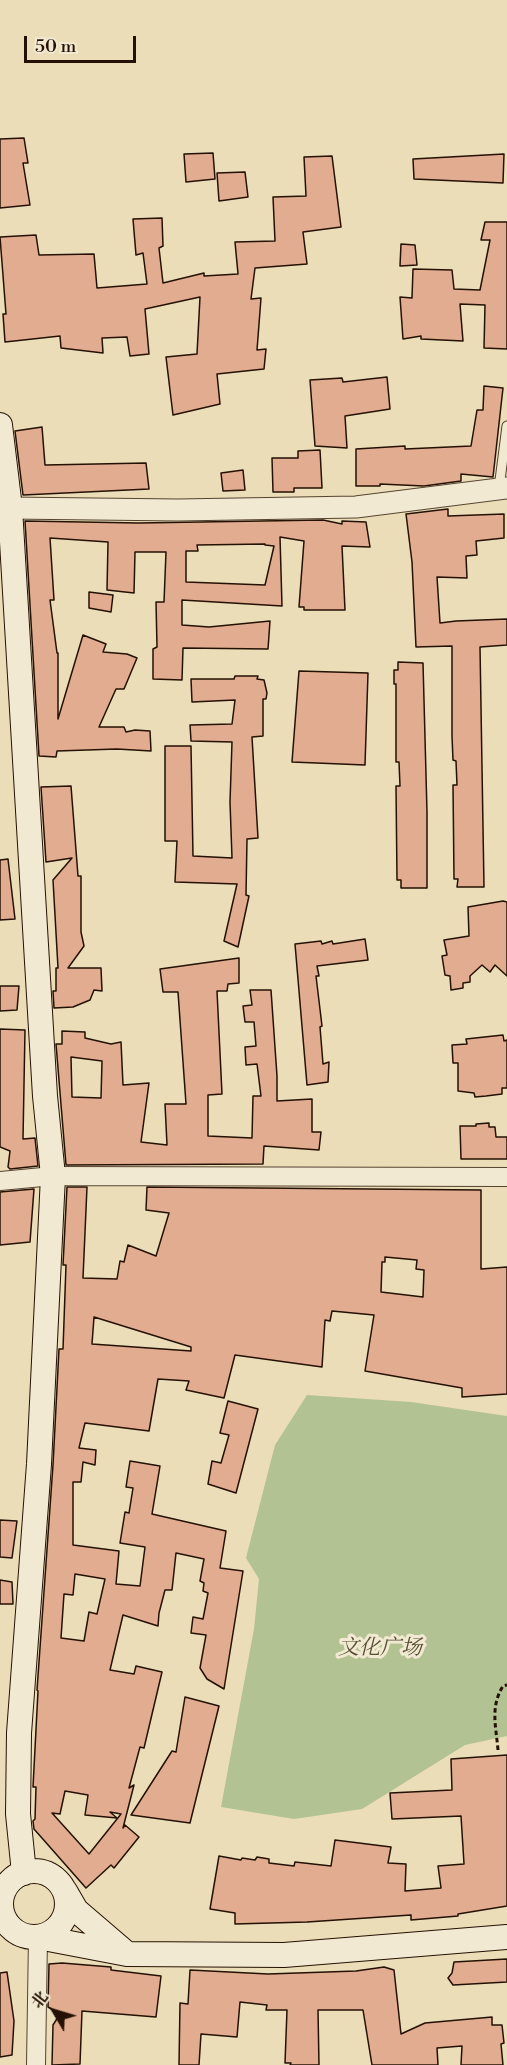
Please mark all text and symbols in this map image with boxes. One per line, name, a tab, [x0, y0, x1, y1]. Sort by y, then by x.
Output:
scale bar	[27, 24, 140, 62]
text: 50 m	[35, 35, 76, 58]
park label: 文化广场	[338, 1636, 422, 1662]
north arrow	[24, 1981, 84, 2041]
text: 北	[27, 1987, 53, 2012]

